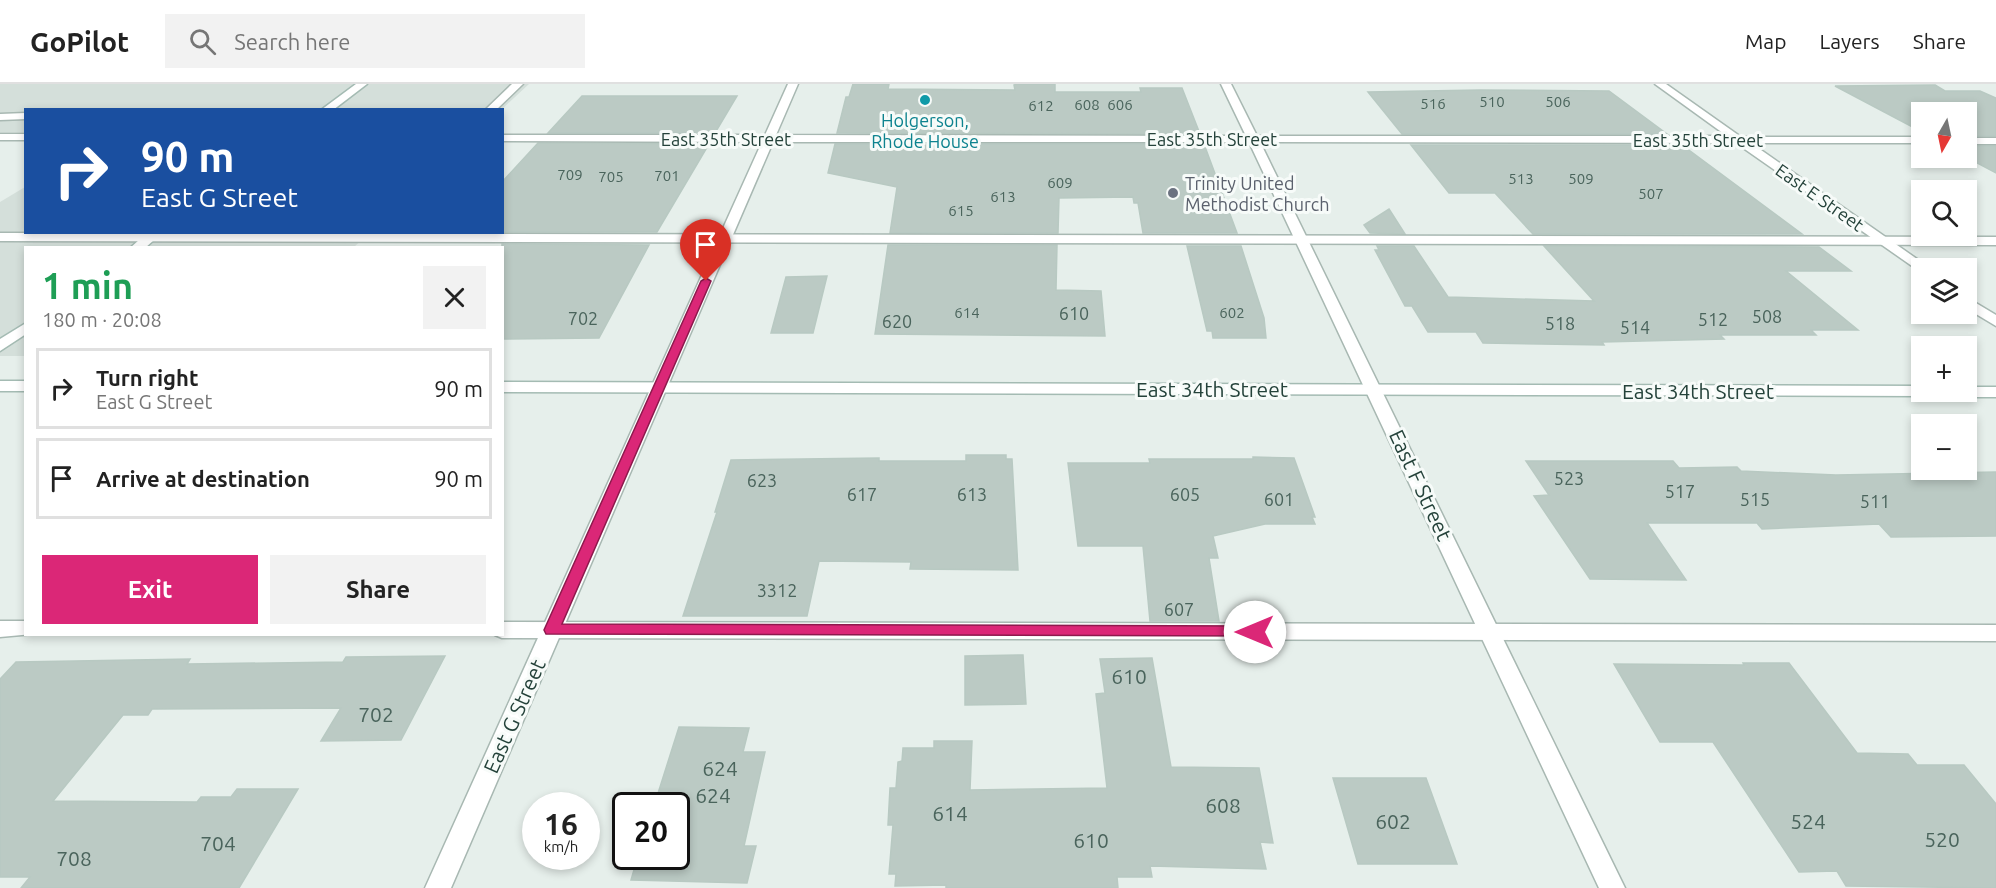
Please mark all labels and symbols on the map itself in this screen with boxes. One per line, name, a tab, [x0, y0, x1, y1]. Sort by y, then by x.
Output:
marker: Holgerson, Rhode House	[918, 93, 932, 107]
house number: 510	[1479, 93, 1505, 110]
house number: 506	[1545, 93, 1571, 110]
house number: 516	[1420, 95, 1446, 112]
house number: 608	[1074, 96, 1100, 113]
house number: 606	[1107, 96, 1133, 113]
house number: 612	[1028, 97, 1054, 114]
north arrow	[1911, 102, 1977, 168]
place label: Holgerson, Rhode House	[871, 110, 979, 151]
street label: East 35th Street	[661, 129, 791, 149]
street label: East 35th Street	[1147, 129, 1277, 149]
street label: East 35th Street	[1633, 130, 1763, 150]
street label: East E Street	[1772, 159, 1868, 235]
house number: 709	[557, 166, 583, 183]
house number: 701	[654, 167, 680, 184]
house number: 705	[598, 168, 624, 185]
house number: 513	[1508, 170, 1534, 187]
house number: 509	[1568, 170, 1594, 187]
place label: Trinity United Methodist Church	[1185, 173, 1329, 214]
house number: 609	[1047, 174, 1073, 191]
house number: 507	[1638, 185, 1664, 202]
marker: Trinity United Methodist Church	[1166, 186, 1180, 200]
house number: 613	[990, 188, 1016, 205]
house number: 615	[948, 202, 974, 219]
pin	[680, 219, 731, 281]
house number: 610	[1059, 303, 1089, 323]
house number: 614	[954, 304, 980, 321]
house number: 602	[1219, 304, 1245, 321]
house number: 508	[1752, 306, 1782, 326]
house number: 702	[568, 308, 598, 328]
house number: 512	[1698, 309, 1728, 329]
house number: 620	[882, 311, 912, 331]
house number: 518	[1545, 313, 1575, 333]
house number: 514	[1620, 317, 1650, 337]
street label: East 34th Street	[1136, 377, 1288, 401]
street label: East 34th Street	[1622, 379, 1774, 403]
street label: East F Street	[1385, 426, 1457, 544]
house number: 523	[1554, 468, 1584, 488]
house number: 623	[747, 470, 777, 490]
house number: 517	[1665, 481, 1695, 501]
house number: 617	[847, 484, 877, 504]
house number: 613	[957, 484, 987, 504]
house number: 605	[1170, 484, 1200, 504]
house number: 601	[1264, 489, 1294, 509]
house number: 515	[1740, 489, 1770, 509]
house number: 511	[1860, 491, 1890, 511]
house number: 3312	[757, 580, 797, 600]
house number: 607	[1164, 599, 1194, 619]
position arrow	[1223, 600, 1287, 664]
street label: East G Street	[478, 655, 550, 777]
house number: 610	[1111, 664, 1147, 688]
house number: 702	[358, 702, 394, 726]
house number: 624	[702, 756, 738, 780]
house number: 624	[695, 783, 731, 807]
speed limit sign: 20	[612, 792, 690, 870]
house number: 608	[1205, 793, 1241, 817]
house number: 614	[932, 801, 968, 825]
house number: 602	[1375, 809, 1411, 833]
house number: 524	[1790, 809, 1826, 833]
house number: 520	[1924, 827, 1960, 851]
house number: 610	[1073, 828, 1109, 852]
house number: 704	[200, 831, 236, 855]
house number: 708	[56, 846, 92, 870]

